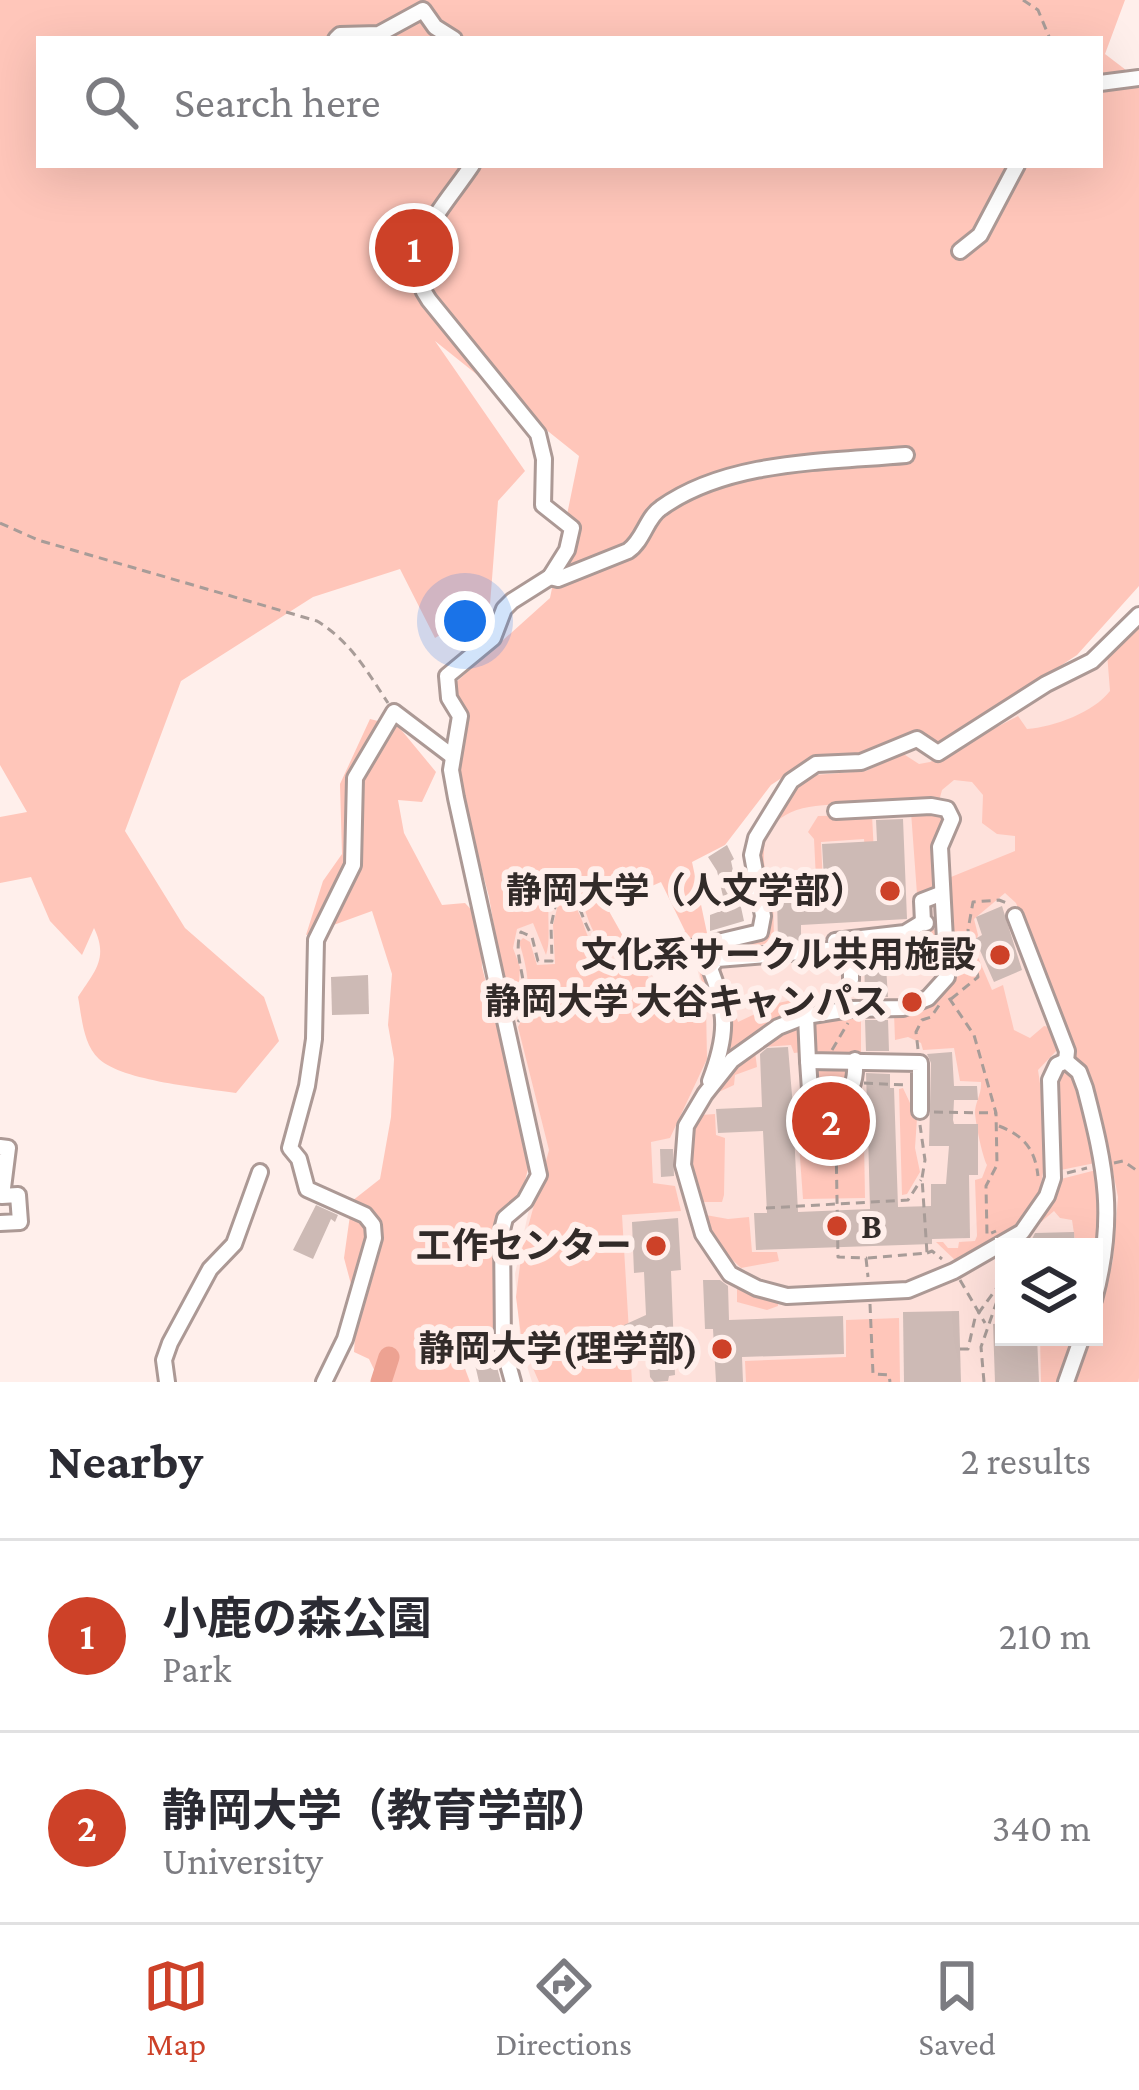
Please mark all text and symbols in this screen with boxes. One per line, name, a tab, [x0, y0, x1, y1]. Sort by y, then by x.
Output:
search box	[36, 36, 1103, 168]
icon: search	[78, 69, 144, 135]
text: Search here	[174, 77, 381, 127]
pin: 1	[375, 203, 453, 293]
your location	[435, 591, 495, 651]
place label: 静岡大学（人文学部）	[506, 871, 866, 911]
marker: 静岡大学（人文学部）	[877, 878, 903, 904]
place label: 文化系サークル共用施設	[581, 935, 976, 975]
marker: 文化系サークル共用施設	[987, 942, 1013, 968]
place label: 静岡大学 大谷キャンパス	[485, 982, 888, 1022]
marker: 静岡大学 大谷キャンパス	[899, 989, 925, 1015]
pin: 2	[792, 1076, 870, 1166]
place label: B	[861, 1206, 882, 1246]
marker: B	[824, 1213, 850, 1239]
place label: 工作センター	[416, 1226, 632, 1266]
marker: 工作センター	[643, 1233, 669, 1259]
map controls	[995, 1238, 1103, 1346]
button: layers	[995, 1238, 1103, 1346]
place label: 静岡大学(理学部)	[419, 1329, 698, 1370]
marker: 静岡大学(理学部)	[709, 1336, 735, 1362]
text: Nearby	[48, 1432, 203, 1489]
text: 2 results	[961, 1439, 1091, 1482]
text: 小鹿の森公園	[162, 1594, 432, 1644]
text: 1	[80, 1614, 94, 1657]
text: 210 m	[999, 1614, 1091, 1657]
text: Park	[162, 1647, 231, 1690]
text: 静岡大学（教育学部）	[162, 1786, 612, 1836]
text: 2	[77, 1806, 97, 1849]
text: 340 m	[992, 1806, 1091, 1849]
text: University	[162, 1839, 323, 1882]
tab: Map	[143, 1953, 209, 2062]
tab: Directions	[496, 1953, 632, 2062]
tab: Saved	[918, 1953, 996, 2062]

